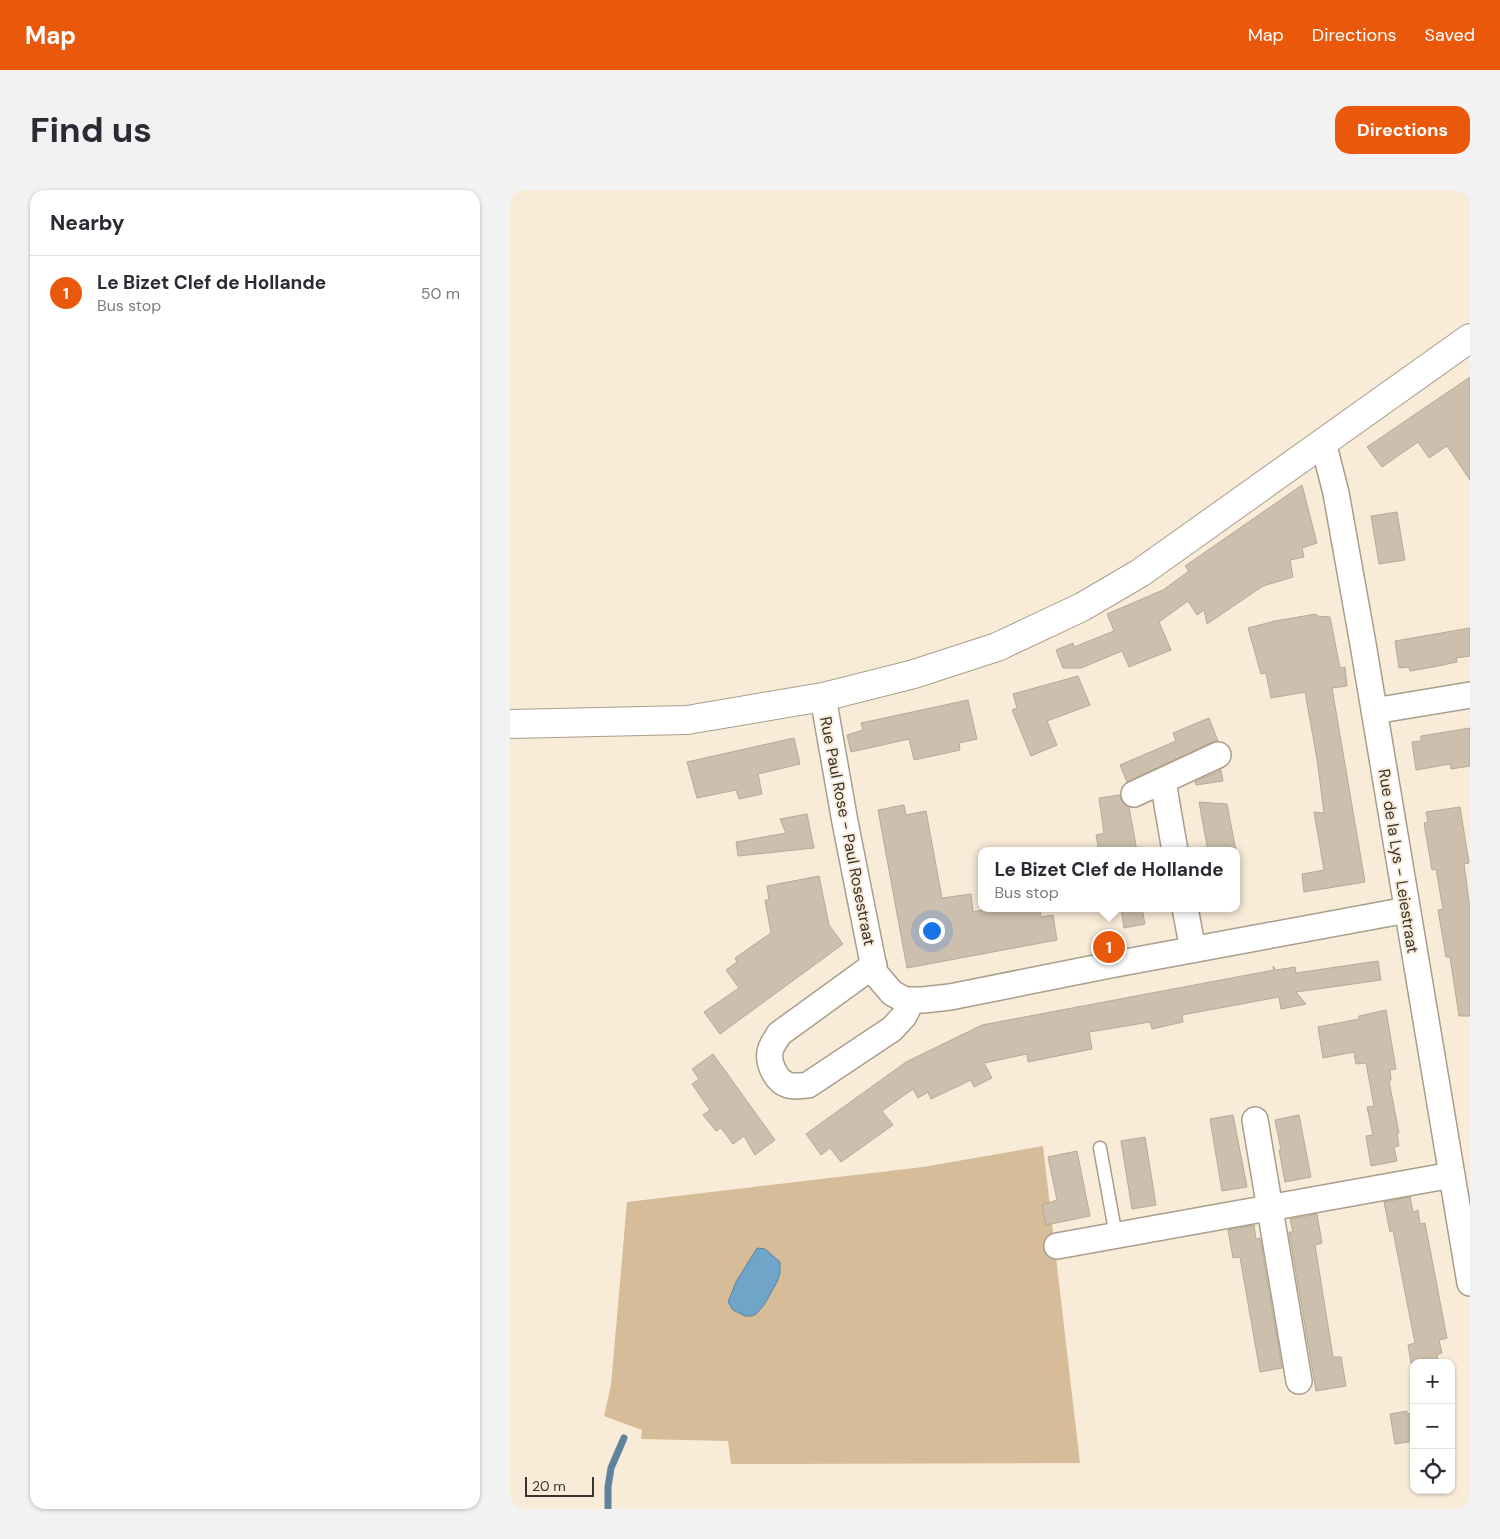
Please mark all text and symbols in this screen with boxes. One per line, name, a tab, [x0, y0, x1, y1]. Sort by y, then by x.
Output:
text: Map	[25, 20, 76, 51]
text: Map	[1248, 23, 1284, 47]
text: Directions	[1312, 23, 1397, 47]
text: Saved	[1425, 23, 1475, 47]
button: Directions	[1335, 106, 1470, 154]
text: Find us	[30, 107, 152, 153]
text: Nearby	[50, 209, 124, 237]
text: Le Bizet Clef de Hollande	[97, 270, 326, 295]
text: 1	[63, 283, 69, 304]
text: 50 m	[421, 283, 460, 304]
text: Bus stop	[97, 295, 161, 316]
street label: Rue Paul Rose - Paul Rosestraat	[815, 715, 880, 947]
street label: Rue de la Lys - Leiestraat	[1374, 767, 1423, 955]
popup	[978, 847, 1240, 912]
text: Le Bizet Clef de Hollande	[994, 857, 1224, 882]
text: Bus stop	[994, 882, 1059, 903]
your location	[919, 918, 945, 944]
pin: 1	[1093, 928, 1125, 966]
map controls	[1410, 1359, 1455, 1494]
button: +	[1410, 1359, 1455, 1404]
button: −	[1410, 1404, 1455, 1449]
button: locate	[1410, 1449, 1455, 1494]
scale bar	[525, 1474, 594, 1497]
text: 20 m	[532, 1477, 566, 1495]

